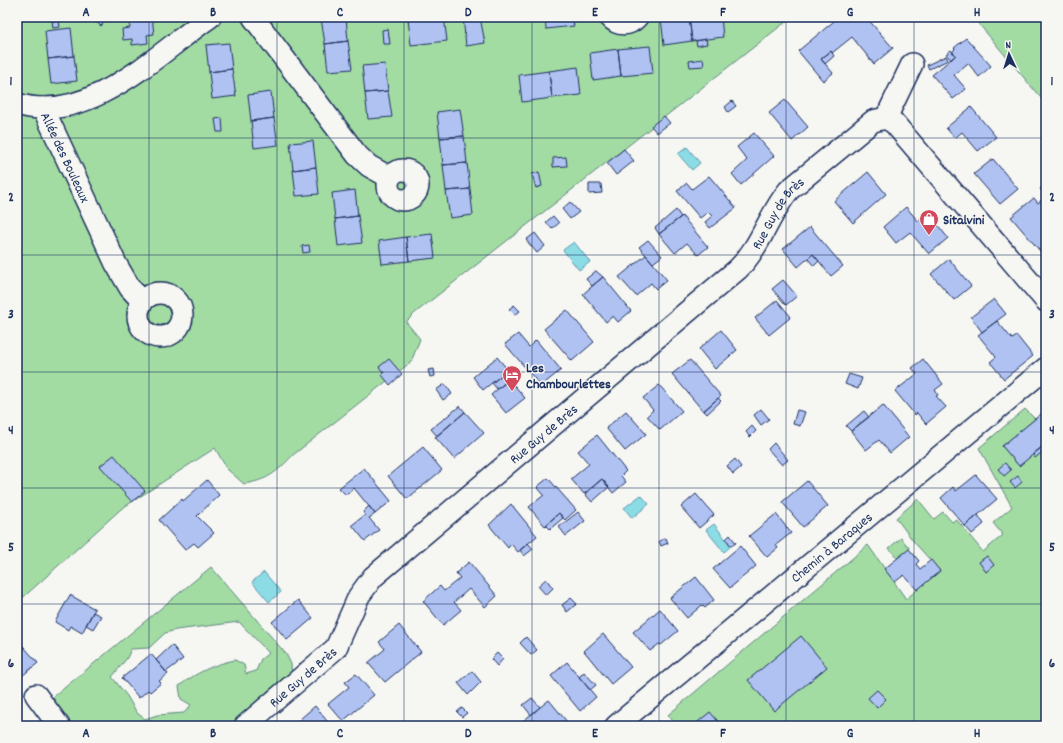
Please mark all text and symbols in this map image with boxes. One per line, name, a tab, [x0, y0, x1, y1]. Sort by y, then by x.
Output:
text: A	[82, 4, 90, 23]
text: B	[210, 4, 216, 23]
text: C	[337, 4, 344, 23]
text: D	[465, 4, 472, 23]
text: E	[592, 4, 599, 23]
text: F	[720, 4, 726, 23]
text: G	[847, 4, 854, 23]
text: H	[974, 4, 981, 23]
north arrow	[989, 34, 1029, 74]
text: N	[1005, 38, 1012, 54]
text: 1	[10, 73, 13, 92]
text: 1	[1051, 73, 1054, 92]
street label: Allée des Bouleaux	[34, 109, 94, 206]
street label: Rue Guy de Brès	[748, 173, 810, 254]
text: 2	[8, 189, 14, 208]
text: 2	[1049, 189, 1055, 208]
shop icon: Sitalvini	[918, 208, 940, 236]
place label: Sitalvini	[943, 211, 985, 231]
text: 3	[8, 306, 14, 325]
text: 3	[1049, 306, 1055, 325]
place label: Les Chambourlettes	[526, 359, 611, 395]
hotel icon: Les Chambourlettes	[501, 364, 523, 392]
street label: Rue Guy de Brès	[506, 400, 583, 470]
text: 4	[8, 422, 14, 441]
text: 4	[1049, 422, 1055, 441]
street label: Chemin à Baraques	[787, 508, 878, 588]
text: 5	[8, 539, 14, 558]
text: 5	[1049, 539, 1055, 558]
street label: Rue Guy de Brès	[266, 643, 342, 713]
text: 6	[8, 655, 15, 674]
text: 6	[1049, 655, 1056, 674]
text: A	[82, 725, 90, 743]
text: B	[210, 725, 216, 743]
text: C	[337, 725, 344, 743]
text: D	[465, 725, 472, 743]
text: E	[592, 725, 599, 743]
text: F	[720, 725, 726, 743]
text: G	[847, 725, 854, 743]
text: H	[974, 725, 981, 743]

